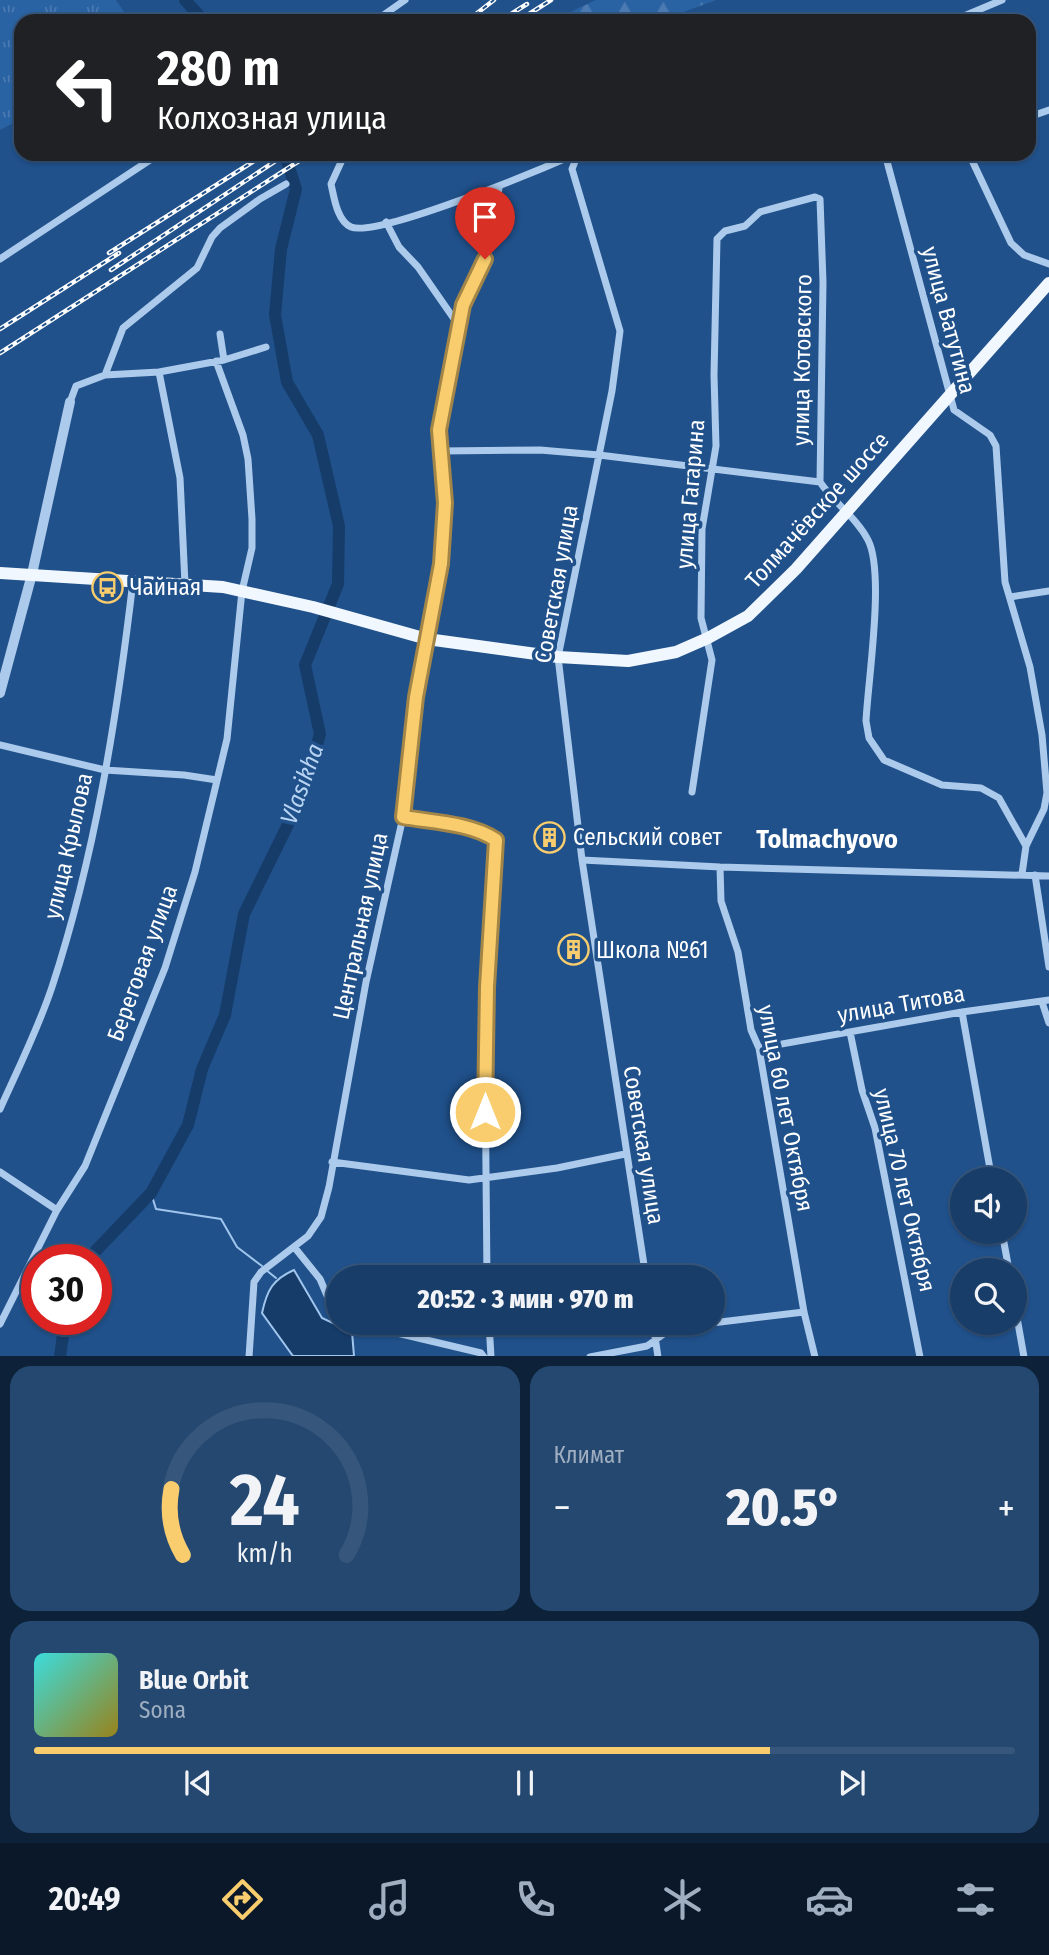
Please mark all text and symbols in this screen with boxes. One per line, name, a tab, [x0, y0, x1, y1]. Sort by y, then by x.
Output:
text: 280 m	[157, 39, 280, 98]
icon: left	[42, 42, 133, 133]
text: Колхозная улица	[157, 99, 387, 137]
pin	[455, 187, 515, 259]
icon: arrive	[466, 198, 504, 236]
street label: улица Ватутина	[916, 243, 982, 397]
street label: улица Котовского	[787, 274, 817, 446]
street label: улица Гагарина	[670, 418, 710, 570]
street label: Толмачёвское шоссе	[739, 426, 895, 594]
street label: Советская улица	[528, 503, 584, 665]
bus stop icon: Чайная	[90, 570, 124, 604]
place label: Чайная	[130, 573, 201, 601]
water label: Vlasikha	[275, 740, 329, 828]
street label: улица Крылова	[38, 770, 98, 922]
building icon: Сельский совет	[533, 820, 567, 854]
place label: Сельский совет	[573, 823, 722, 851]
district label: Tolmachyovo	[756, 824, 898, 855]
street label: Центральная улица	[326, 830, 394, 1022]
street label: Береговая улица	[101, 881, 183, 1045]
building icon: Школа №61	[556, 933, 590, 967]
place label: Школа №61	[596, 936, 708, 964]
street label: улица Титова	[835, 979, 967, 1029]
street label: улица 60 лет Октября	[752, 1002, 820, 1214]
street label: Советская улица	[618, 1064, 670, 1226]
position arrow	[448, 1075, 522, 1149]
street label: улица 70 лет Октября	[868, 1086, 942, 1294]
map controls	[950, 1167, 1027, 1335]
button: sound	[950, 1167, 1027, 1244]
speed limit sign: 30	[21, 1244, 112, 1335]
button: search	[950, 1258, 1027, 1335]
text: 20:52 · 3 мин · 970 m	[418, 1284, 633, 1315]
text: Климат	[554, 1441, 624, 1469]
text: 24	[229, 1457, 300, 1544]
text: 20.5°	[726, 1476, 842, 1539]
text: −	[554, 1485, 571, 1531]
text: +	[998, 1485, 1015, 1531]
text: km/h	[237, 1538, 293, 1568]
text: Blue Orbit	[139, 1665, 249, 1696]
text: Sona	[139, 1696, 186, 1724]
icon: previous	[179, 1764, 217, 1802]
icon: pause	[506, 1764, 544, 1802]
icon: next	[833, 1764, 871, 1802]
icon: directions	[218, 1875, 267, 1924]
icon: music	[365, 1875, 414, 1924]
icon: phone	[511, 1875, 560, 1924]
icon: climate	[658, 1875, 707, 1924]
icon: car	[805, 1875, 854, 1924]
icon: filters	[951, 1875, 1000, 1924]
text: 20:49	[49, 1880, 121, 1918]

